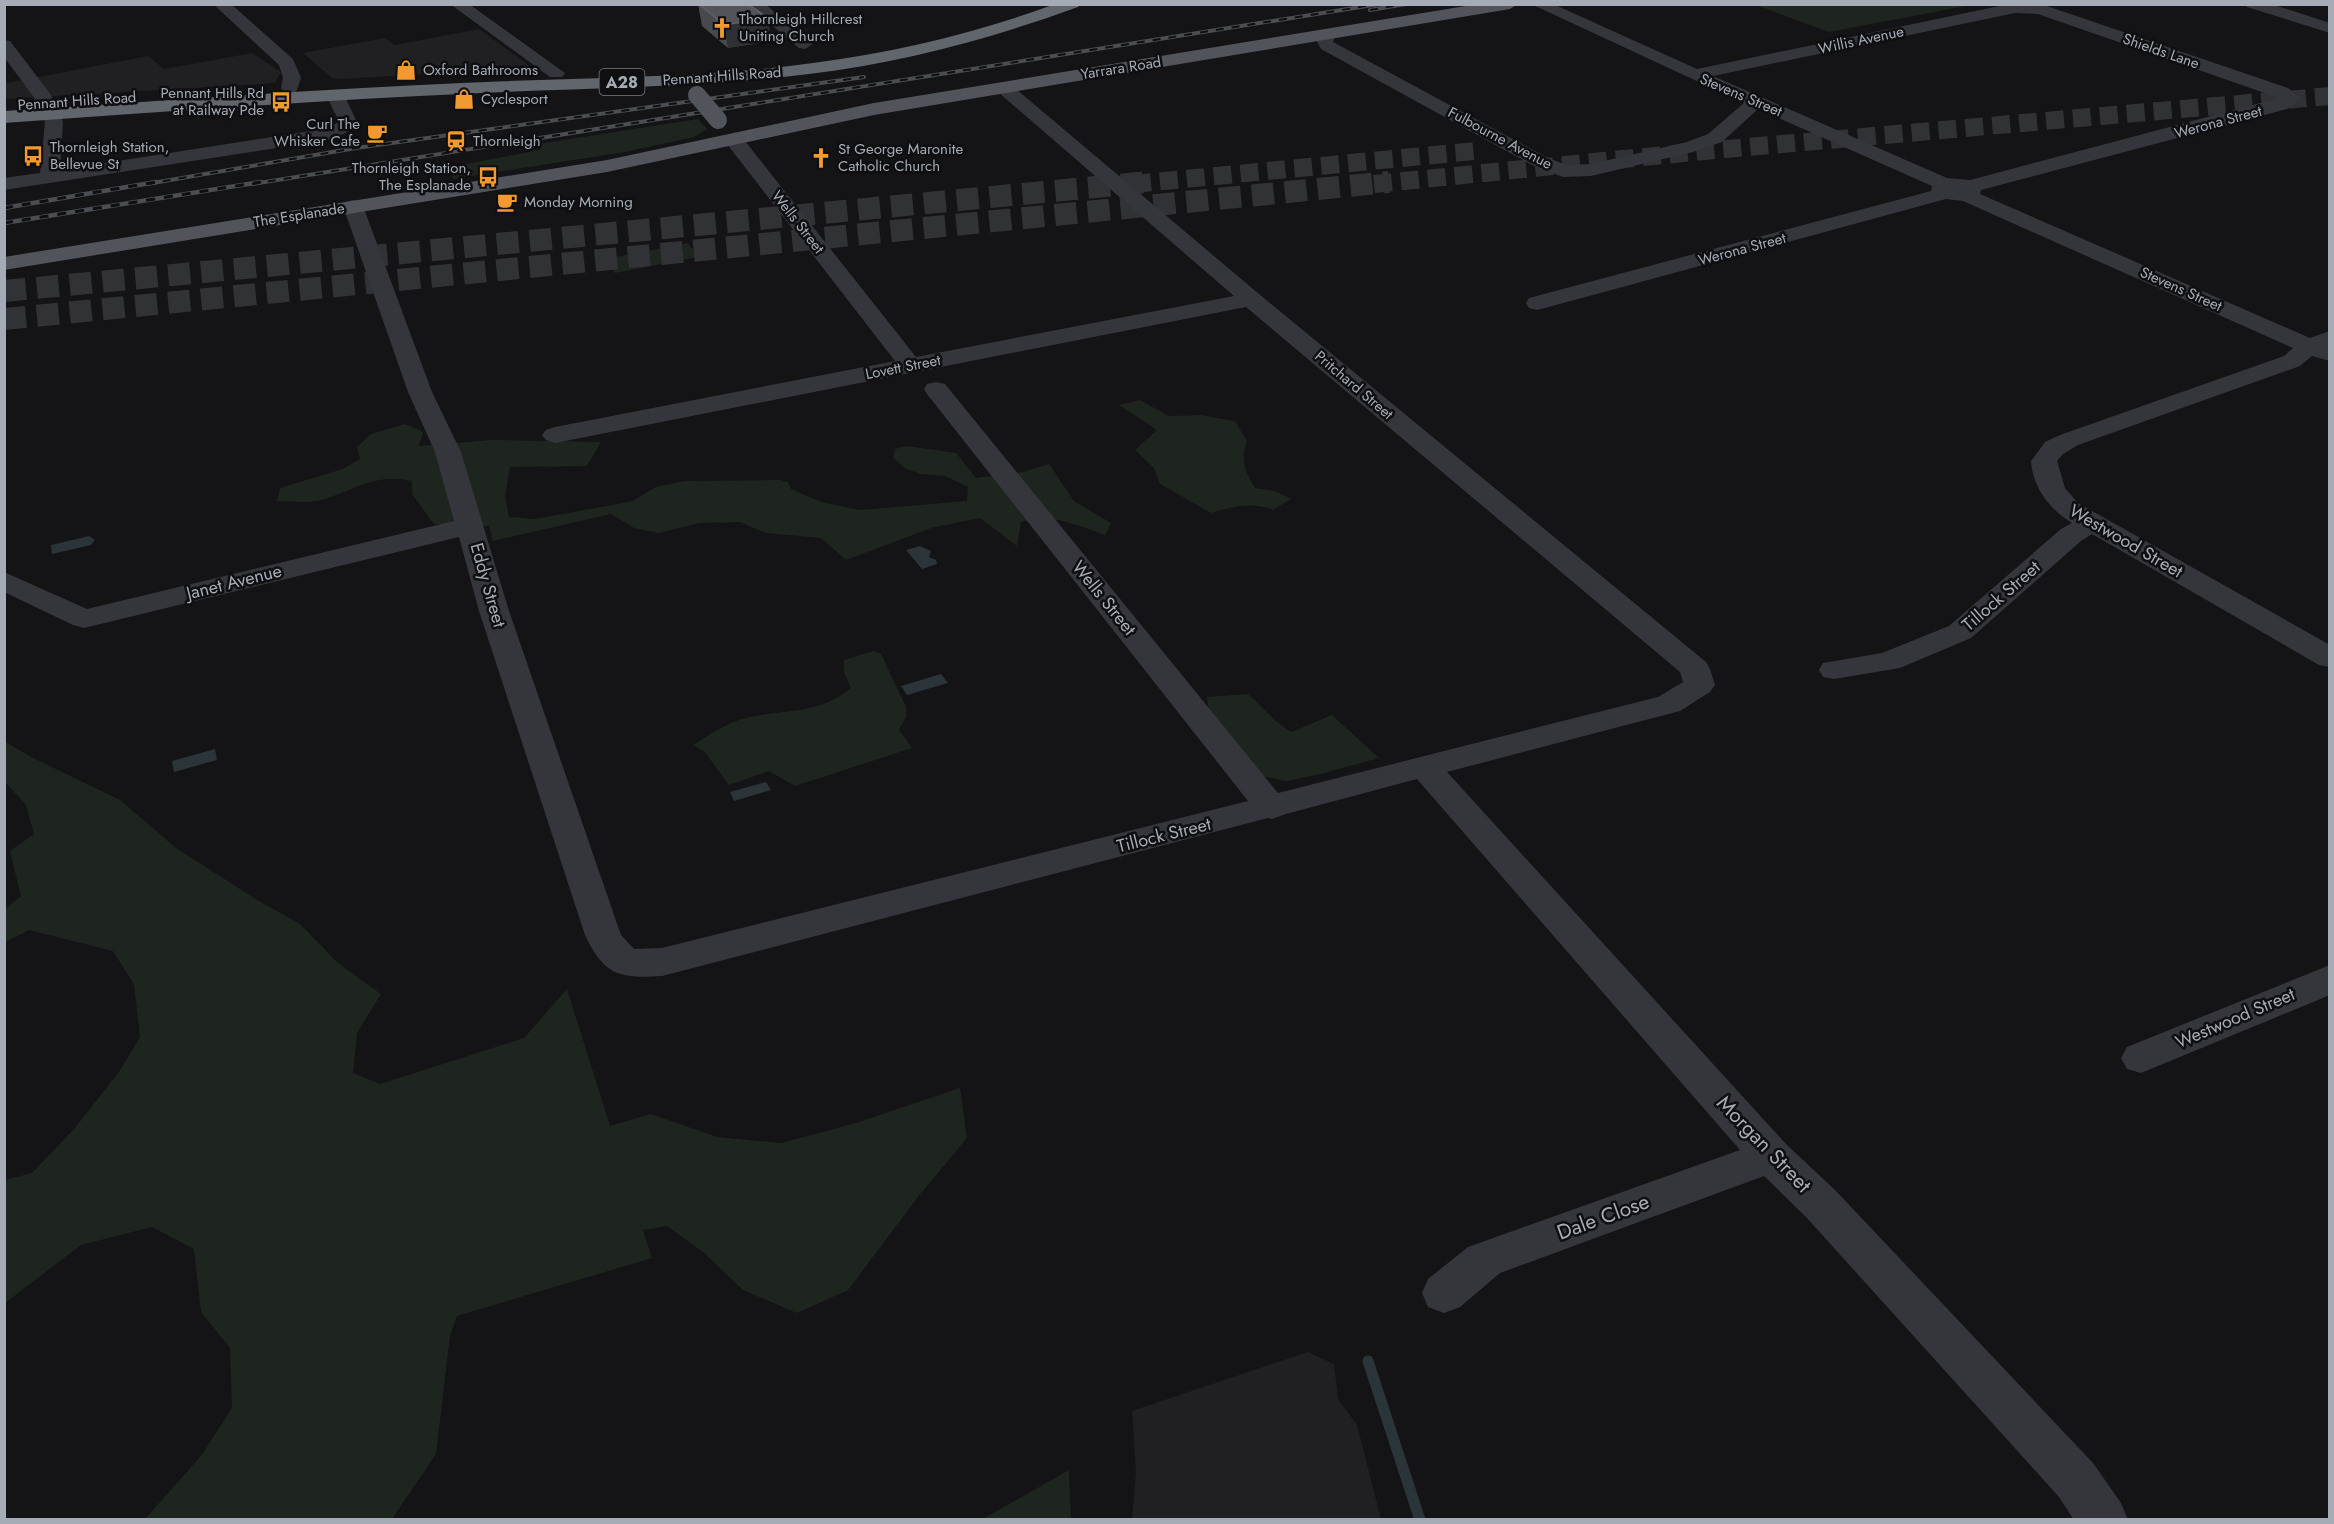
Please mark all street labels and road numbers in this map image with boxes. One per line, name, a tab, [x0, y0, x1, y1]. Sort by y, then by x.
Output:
street label: Willis Avenue	[1816, 20, 1906, 60]
street label: Shields Lane	[2120, 28, 2203, 74]
street label: Yarrara Road	[1079, 51, 1163, 85]
street label: Pennant Hills Road	[662, 61, 782, 91]
street label: Stevens Street	[1696, 68, 1786, 122]
road number: A28	[600, 69, 644, 95]
street label: Pennant Hills Road	[17, 86, 137, 116]
street label: Werona Street	[2172, 100, 2265, 144]
street label: Fulbourne Avenue	[1444, 101, 1556, 175]
street label: Wells Street	[766, 186, 830, 258]
street label: The Esplanade	[252, 197, 346, 233]
street label: Werona Street	[1696, 227, 1789, 271]
street label: Stevens Street	[2136, 261, 2226, 317]
street label: Pritchard Street	[1310, 345, 1398, 425]
street label: Lovett Street	[863, 349, 943, 385]
street label: Westwood Street	[2064, 498, 2188, 584]
street label: Eddy Street	[464, 540, 513, 631]
street label: Tillock Street	[1956, 554, 2046, 637]
street label: Wells Street	[1066, 555, 1143, 641]
street label: Janet Avenue	[182, 558, 284, 607]
street label: Tillock Street	[1114, 811, 1214, 859]
street label: Westwood Street	[2171, 981, 2299, 1055]
street label: Morgan Street	[1710, 1089, 1818, 1199]
street label: Dale Close	[1553, 1186, 1654, 1248]

